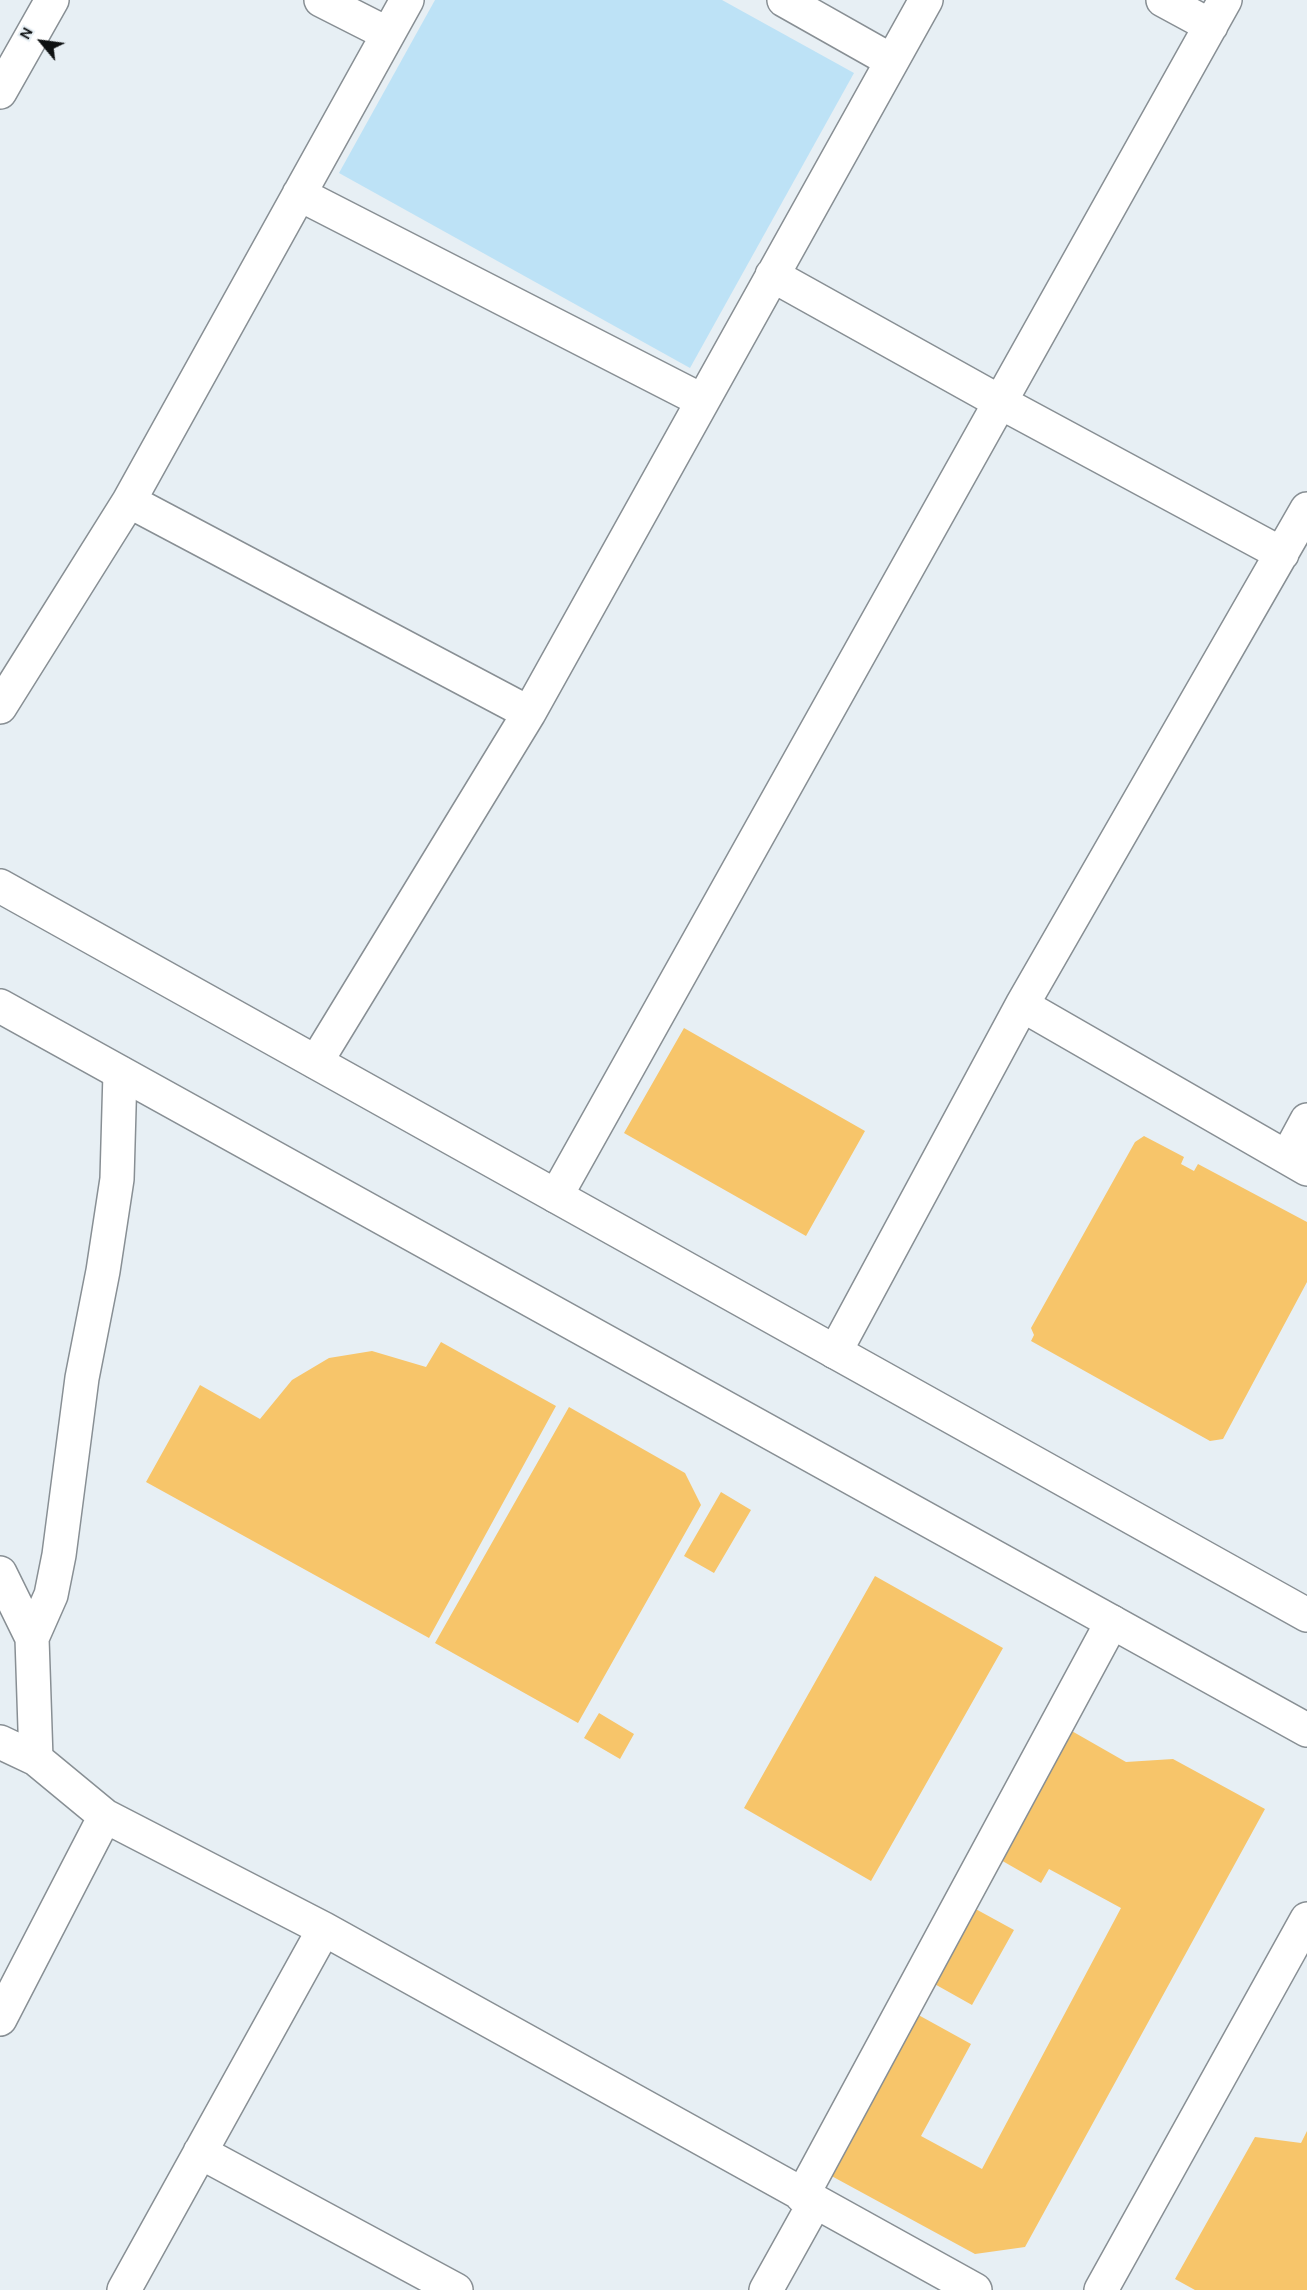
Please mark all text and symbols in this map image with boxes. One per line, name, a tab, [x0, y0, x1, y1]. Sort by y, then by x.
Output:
north arrow	[12, 12, 72, 72]
text: N	[15, 23, 37, 43]

